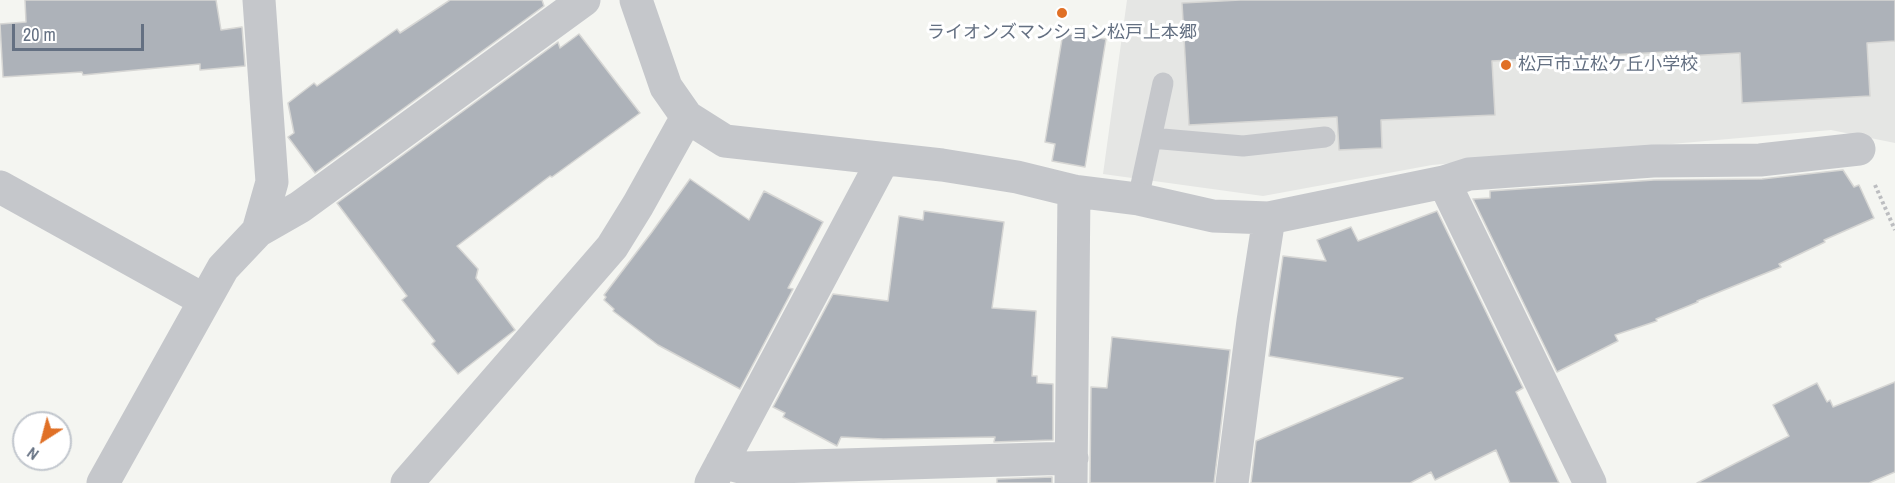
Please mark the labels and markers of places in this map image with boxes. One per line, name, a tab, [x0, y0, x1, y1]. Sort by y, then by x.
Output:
marker: ライオンズマンション松戸上本郷	[1055, 6, 1069, 20]
place label: ライオンズマンション松戸上本郷	[927, 22, 1197, 44]
place label: 松戸市立松ケ丘小学校	[1518, 54, 1698, 76]
marker: 松戸市立松ケ丘小学校	[1499, 58, 1513, 72]

